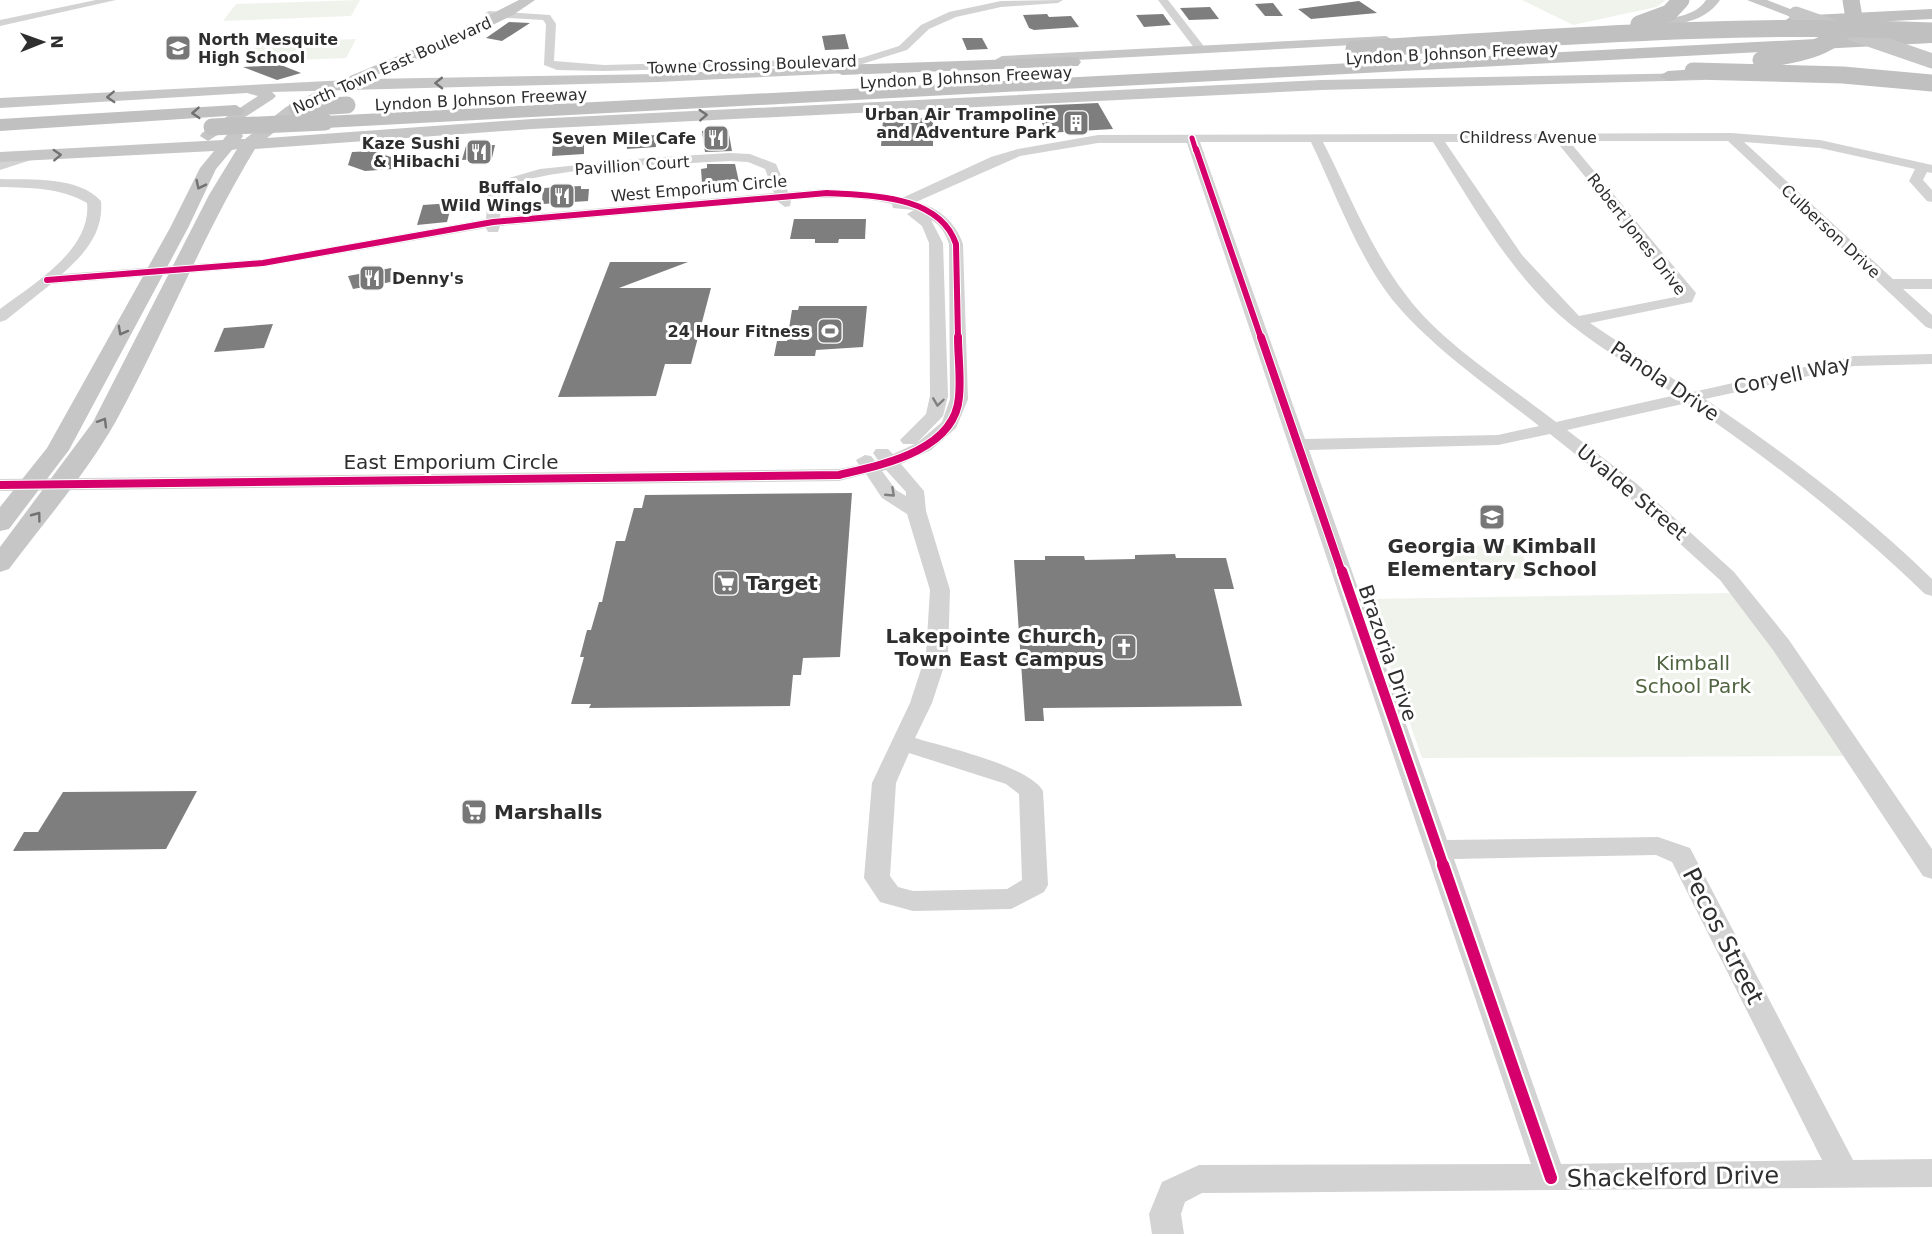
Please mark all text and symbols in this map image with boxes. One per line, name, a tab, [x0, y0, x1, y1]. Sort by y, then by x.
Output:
north arrow	[12, 12, 72, 72]
street label: North Town East Boulevard	[290, 13, 495, 118]
place label: North Mesquite High School	[198, 30, 338, 67]
school or university icon: North Mesquite High School	[163, 33, 193, 63]
text: N	[47, 35, 66, 49]
street label: Lyndon B Johnson Freeway	[1345, 38, 1559, 69]
street label: Towne Crossing Boulevard	[646, 51, 857, 78]
street label: Lyndon B Johnson Freeway	[859, 62, 1073, 93]
one-way arrow	[434, 76, 443, 89]
street label: Lyndon B Johnson Freeway	[374, 84, 588, 115]
one-way arrow	[107, 90, 116, 103]
place label: Urban Air Trampoline and Adventure Park	[864, 105, 1056, 142]
one-way arrow	[192, 107, 201, 120]
building icon: Urban Air Trampoline and Adventure Park	[1061, 108, 1091, 138]
one-way arrow	[698, 109, 707, 122]
restaurant icon: Seven Mile Cafe	[701, 123, 731, 153]
street label: Childress Avenue	[1459, 128, 1597, 147]
place label: Seven Mile Cafe	[552, 129, 696, 148]
place label: Kaze Sushi & Hibachi	[362, 134, 460, 171]
restaurant icon: Kaze Sushi & Hibachi	[464, 137, 494, 167]
one-way arrow	[53, 148, 62, 161]
street label: Pavillion Court	[574, 152, 690, 179]
street label: Robert Jones Drive	[1583, 170, 1690, 299]
street label: West Emporium Circle	[610, 171, 788, 206]
place label: Buffalo Wild Wings	[441, 178, 542, 215]
one-way arrow	[195, 179, 207, 190]
restaurant icon: Buffalo Wild Wings	[547, 181, 577, 211]
street label: Culberson Drive	[1777, 181, 1884, 282]
restaurant icon: Denny's	[357, 263, 387, 293]
place label: Denny's	[392, 269, 464, 288]
sports icon: 24 Hour Fitness	[815, 316, 845, 346]
place label: 24 Hour Fitness	[668, 322, 810, 341]
one-way arrow	[118, 324, 129, 335]
street label: Panola Drive	[1606, 336, 1724, 426]
street label: Coryell Way	[1731, 351, 1853, 399]
one-way arrow	[932, 397, 944, 407]
one-way arrow	[95, 418, 107, 428]
street label: Uvalde Street	[1572, 439, 1692, 545]
street label: East Emporium Circle	[343, 450, 559, 474]
one-way arrow	[884, 486, 895, 497]
school or university icon: Georgia W Kimball Elementary School	[1477, 502, 1507, 532]
one-way arrow	[30, 511, 41, 522]
place label: Georgia W Kimball Elementary School	[1387, 534, 1597, 581]
supermarket icon: Target	[711, 568, 741, 598]
place label: Target	[746, 571, 818, 595]
street label: Brazoria Drive	[1353, 582, 1423, 724]
place label: Lakepointe Church, Town East Campus	[885, 624, 1104, 671]
church icon: Lakepointe Church, Town East Campus	[1109, 632, 1139, 662]
park label: Kimball School Park	[1635, 651, 1751, 698]
supermarket icon: Marshalls	[459, 797, 489, 827]
place label: Marshalls	[494, 800, 603, 824]
street label: Pecos Street	[1677, 863, 1769, 1009]
street label: Shackelford Drive	[1567, 1161, 1779, 1193]

